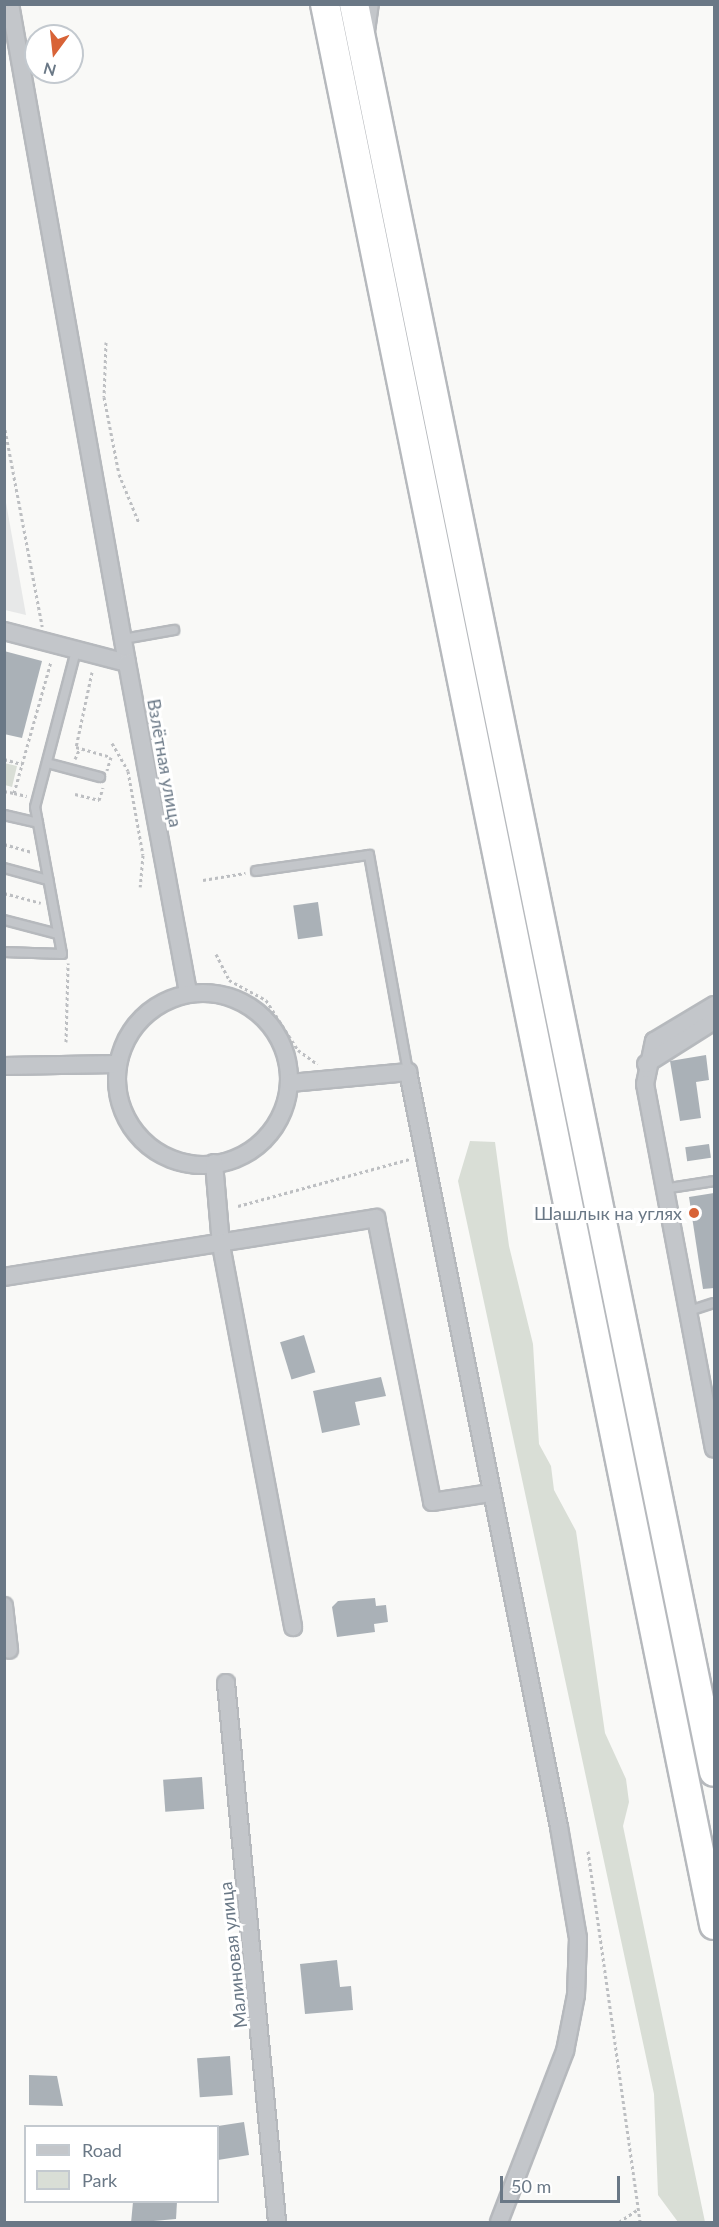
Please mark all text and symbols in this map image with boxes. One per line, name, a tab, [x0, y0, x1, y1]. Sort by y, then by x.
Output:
north arrow	[24, 24, 84, 84]
text: N	[41, 59, 58, 81]
street label: Взлётная улица	[143, 697, 187, 829]
place label: Шашлык на углях	[534, 1202, 682, 1224]
marker: Шашлык на углях	[687, 1206, 701, 1220]
street label: Малиновая улица	[215, 1881, 251, 2029]
legend	[24, 2125, 219, 2203]
text: Road	[82, 2139, 122, 2161]
scale bar	[503, 2164, 623, 2202]
text: Park	[82, 2169, 117, 2191]
text: 50 m	[511, 2175, 551, 2197]

